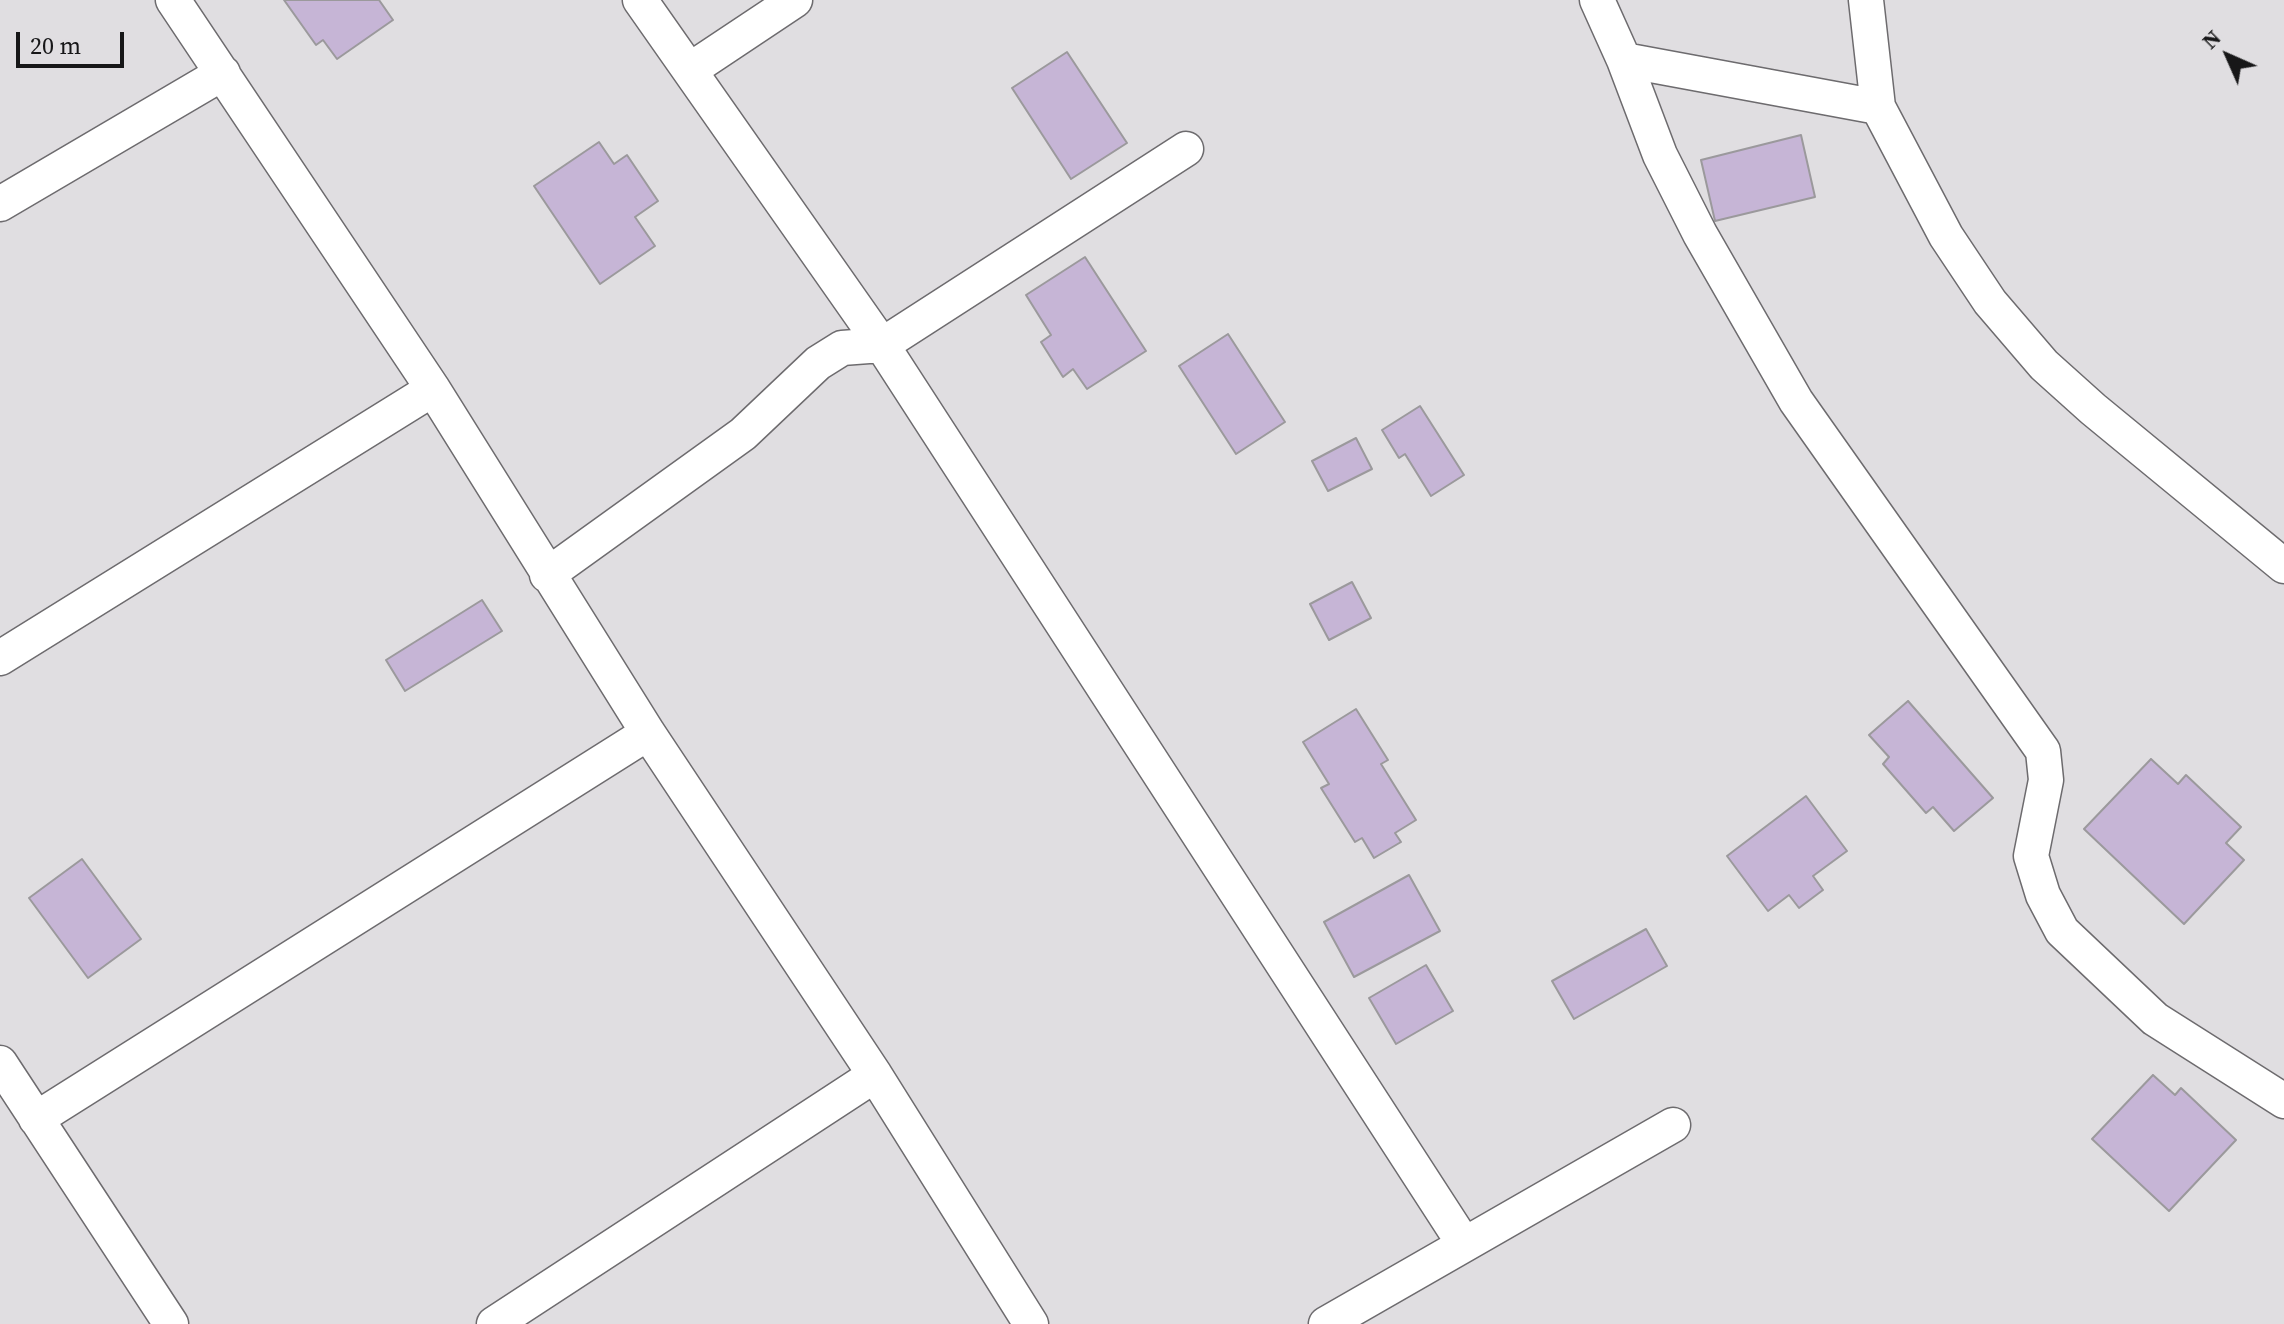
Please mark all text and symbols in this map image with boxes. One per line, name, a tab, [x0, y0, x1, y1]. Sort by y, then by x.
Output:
scale bar	[20, 16, 128, 66]
north arrow	[2188, 16, 2268, 96]
text: N	[2195, 23, 2227, 55]
text: 20 m	[30, 29, 81, 62]

